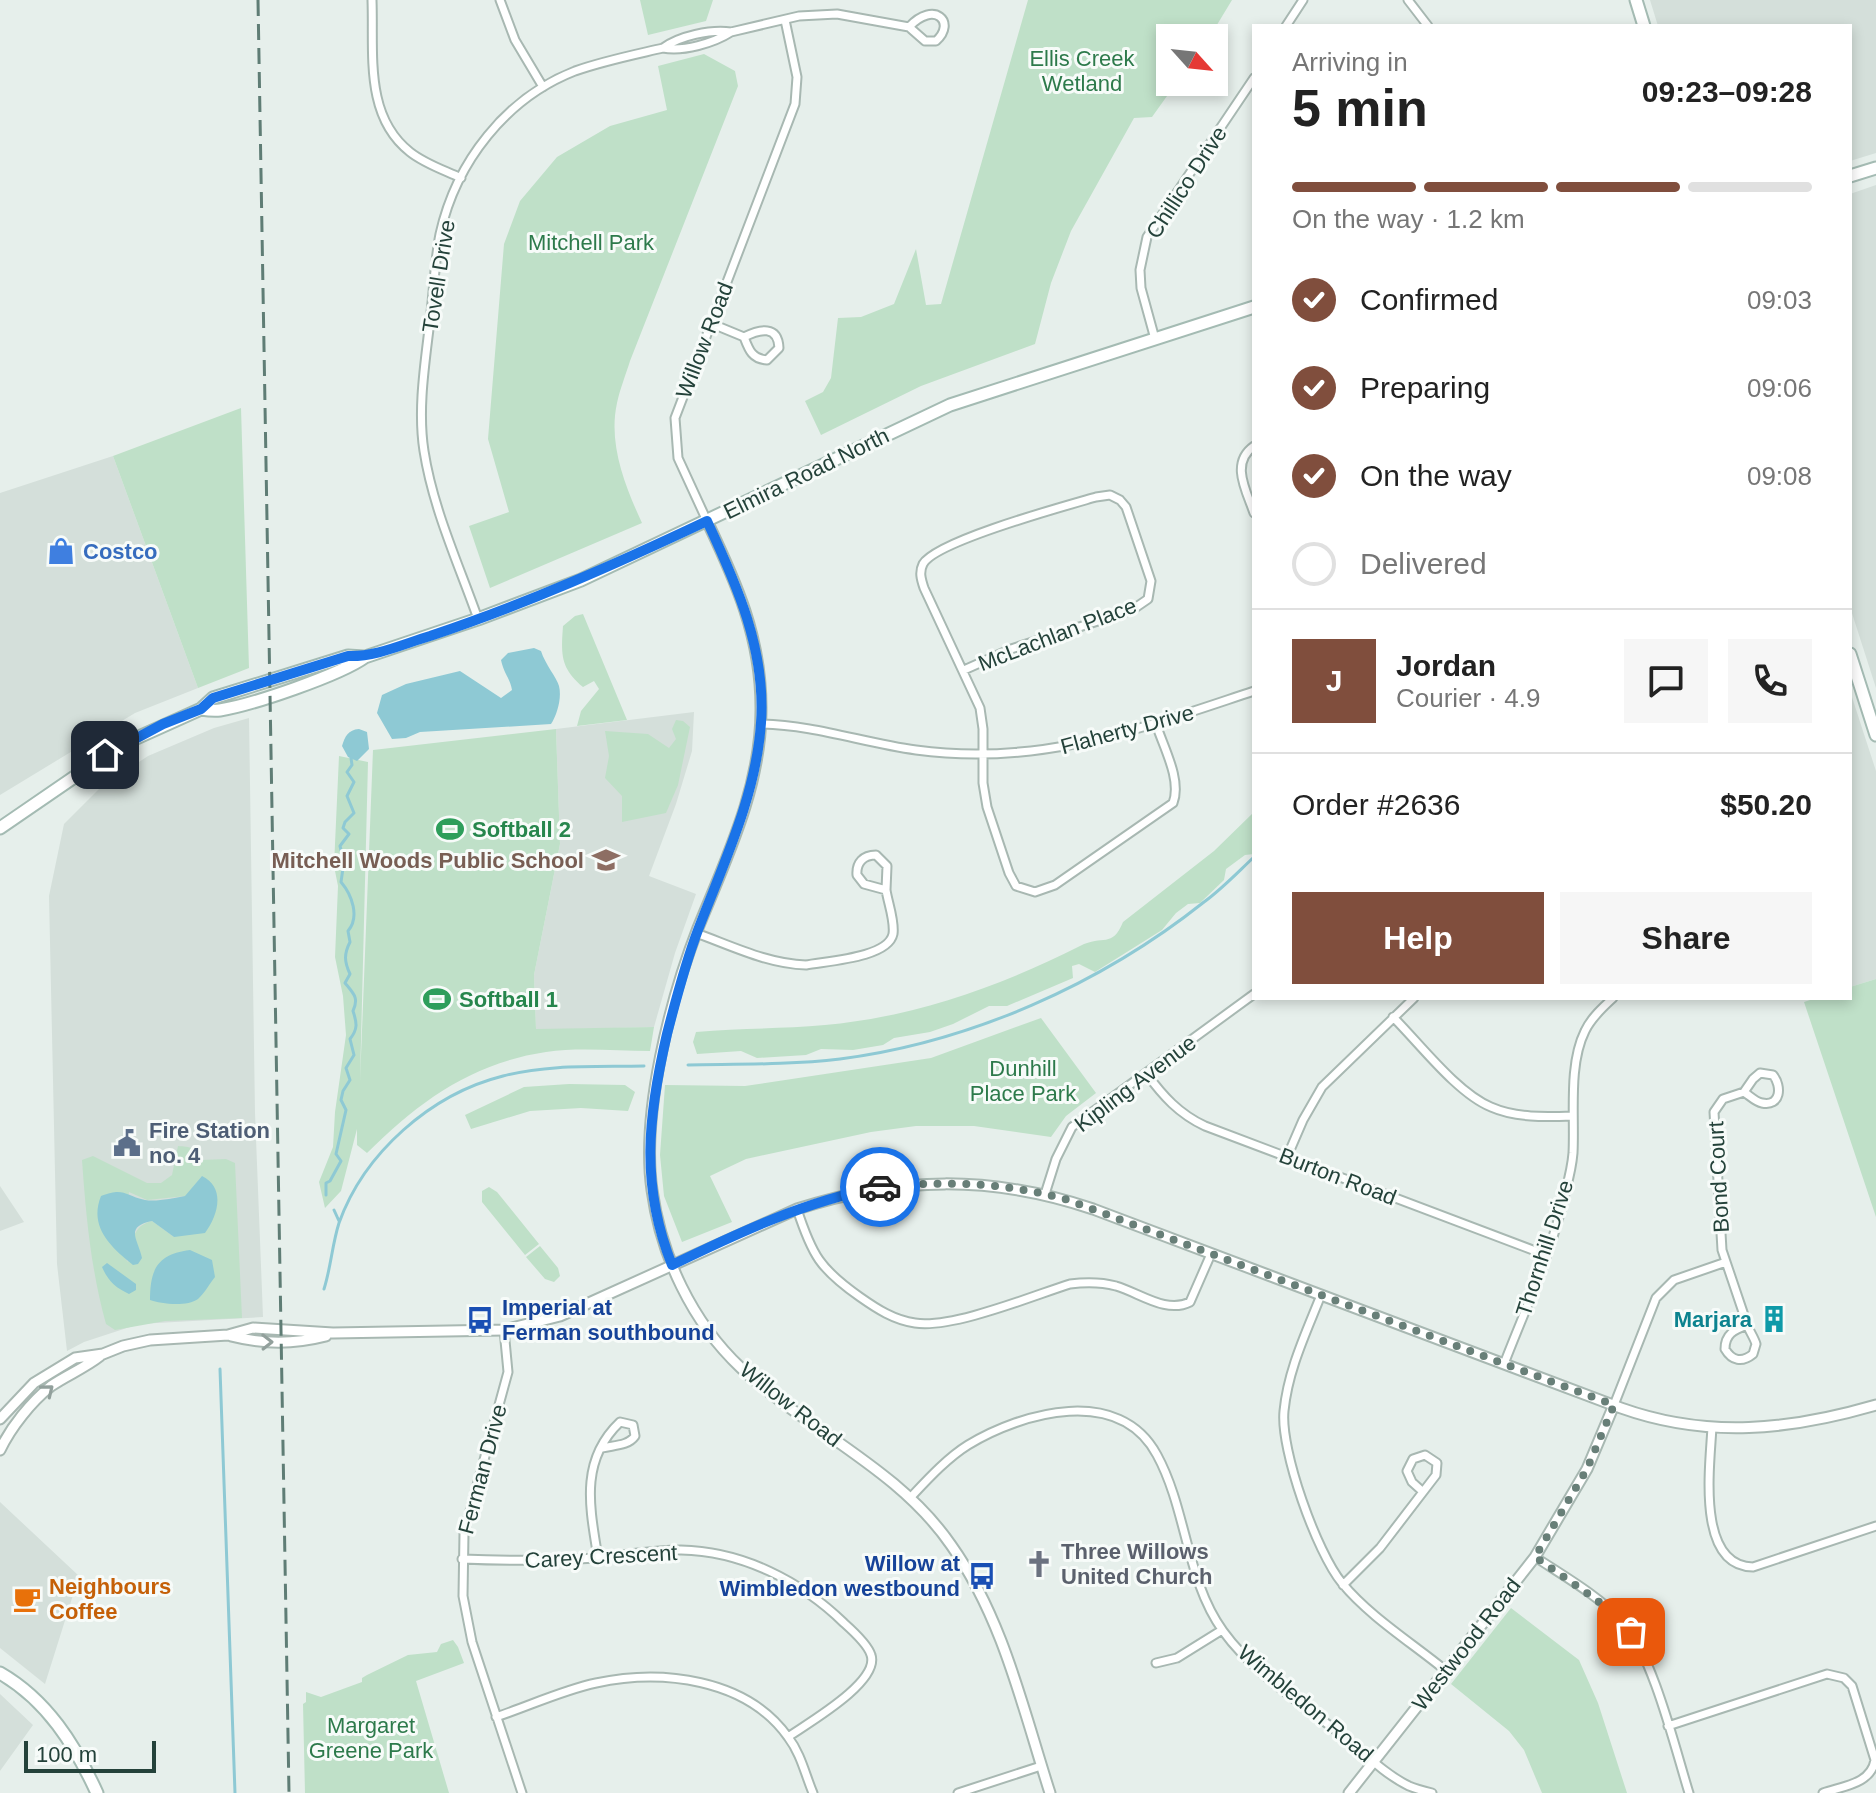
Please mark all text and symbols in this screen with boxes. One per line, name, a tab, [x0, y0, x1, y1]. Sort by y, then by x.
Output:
north arrow	[1156, 24, 1228, 96]
map controls	[1156, 24, 1228, 96]
park label: Ellis Creek Wetland	[1029, 46, 1136, 96]
text: Arriving in	[1292, 47, 1408, 77]
text: 09:23–09:28	[1642, 75, 1812, 108]
text: 5 min	[1292, 79, 1428, 137]
street label: Chillico Drive	[1141, 122, 1232, 243]
text: On the way · 1.2 km	[1292, 204, 1525, 234]
street label: Tovell Drive	[417, 218, 460, 334]
park label: Mitchell Park	[528, 230, 655, 255]
icon: check	[1292, 278, 1336, 322]
street label: Willow Road	[671, 279, 738, 402]
text: Confirmed	[1360, 283, 1498, 316]
text: 09:03	[1747, 285, 1812, 315]
icon: check	[1292, 366, 1336, 410]
text: Preparing	[1360, 371, 1490, 404]
text: 09:06	[1747, 373, 1812, 403]
street label: Elmira Road North	[719, 423, 893, 524]
icon: check	[1292, 454, 1336, 498]
text: On the way	[1360, 459, 1512, 492]
text: 09:08	[1747, 461, 1812, 491]
shop icon: Costco	[46, 536, 76, 566]
place label: Costco	[83, 539, 158, 564]
text: Delivered	[1360, 547, 1487, 580]
street label: McLachlan Place	[974, 593, 1140, 676]
button: chat	[1624, 639, 1708, 723]
button: phone	[1728, 639, 1812, 723]
text: Jordan	[1396, 649, 1496, 682]
text: J	[1326, 664, 1342, 697]
text: Courier · 4.9	[1396, 683, 1541, 713]
street label: Flaherty Drive	[1058, 700, 1196, 759]
pin	[71, 721, 139, 789]
icon: home	[83, 733, 127, 777]
text: Order #2636	[1292, 788, 1460, 821]
text: $50.20	[1720, 788, 1812, 821]
sports icon: Softball 2	[435, 814, 465, 844]
place label: Softball 2	[472, 817, 571, 842]
school or university icon: Mitchell Woods Public School	[591, 845, 621, 875]
place label: Mitchell Woods Public School	[271, 848, 584, 873]
button: Help	[1292, 892, 1544, 984]
button: Share	[1560, 892, 1812, 984]
sports icon: Softball 1	[422, 984, 452, 1014]
place label: Softball 1	[459, 987, 558, 1012]
street label: Kipling Avenue	[1070, 1030, 1201, 1137]
park label: Dunhill Place Park	[970, 1056, 1077, 1106]
place label: Fire Station no. 4	[149, 1118, 270, 1168]
street label: Bond Court	[1703, 1121, 1734, 1233]
public building icon: Fire Station no. 4	[112, 1128, 142, 1158]
street label: Burton Road	[1276, 1143, 1400, 1210]
courier	[840, 1147, 920, 1227]
icon: car	[858, 1165, 902, 1209]
street label: Thornhill Drive	[1511, 1177, 1578, 1319]
place label: Imperial at Ferman southbound	[502, 1295, 715, 1345]
building icon: Marjara	[1759, 1304, 1789, 1334]
bus stop icon: Imperial at Ferman southbound	[465, 1305, 495, 1335]
place label: Marjara	[1674, 1307, 1753, 1332]
one-way arrow	[262, 1333, 274, 1350]
street label: Willow Road	[735, 1357, 847, 1452]
one-way arrow	[39, 1386, 54, 1400]
street label: Ferman Drive	[453, 1402, 512, 1537]
place label: Three Willows United Church	[1061, 1539, 1213, 1589]
street label: Carey Crescent	[524, 1540, 678, 1573]
church icon: Three Willows United Church	[1024, 1549, 1054, 1579]
place label: Willow at Wimbledon westbound	[719, 1551, 961, 1601]
bus stop icon: Willow at Wimbledon westbound	[967, 1561, 997, 1591]
street label: Westwood Road	[1407, 1573, 1526, 1715]
place label: Neighbours Coffee	[49, 1574, 171, 1624]
cafe icon: Neighbours Coffee	[12, 1584, 42, 1614]
pin	[1597, 1598, 1665, 1666]
icon: bag	[1609, 1610, 1653, 1654]
street label: Wimbledon Road	[1233, 1640, 1378, 1767]
park label: Margaret Greene Park	[309, 1713, 434, 1763]
scale bar	[24, 1737, 156, 1773]
text: 100 m	[36, 1742, 97, 1767]

